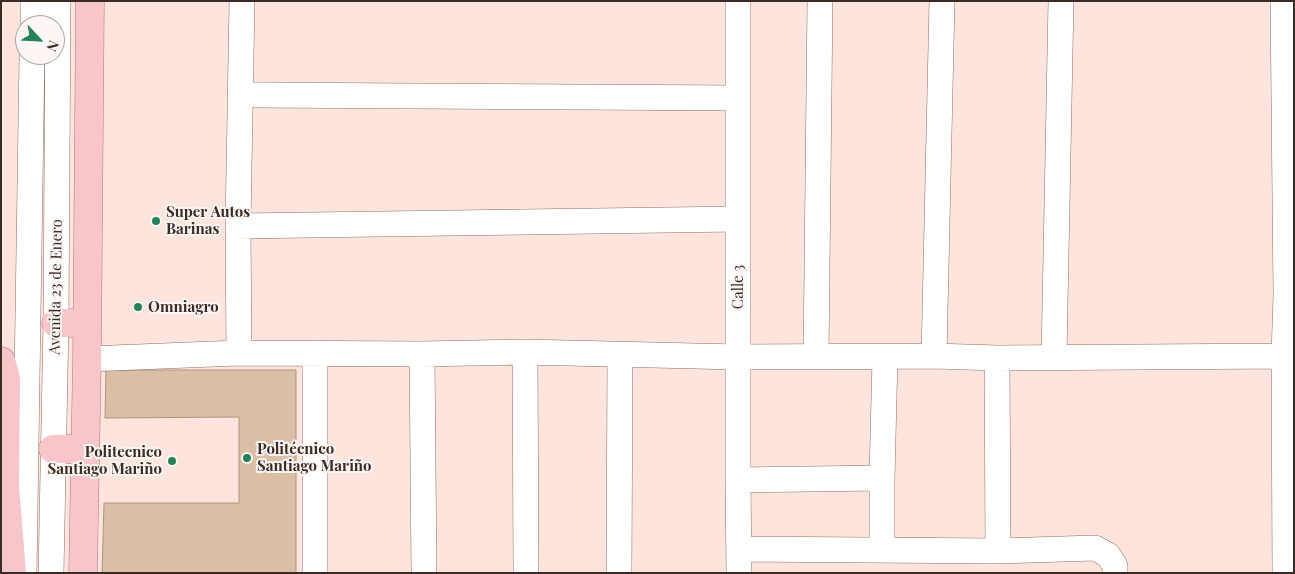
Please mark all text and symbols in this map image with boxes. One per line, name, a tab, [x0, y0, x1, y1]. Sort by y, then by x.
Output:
north arrow	[15, 15, 65, 65]
text: N	[42, 38, 64, 55]
place label: Super Autos Barinas	[166, 203, 250, 238]
marker: Super Autos Barinas	[150, 215, 162, 227]
street label: Avenida 23 de Enero	[46, 219, 66, 355]
street label: Calle 3	[729, 265, 747, 309]
place label: Omniagro	[148, 298, 219, 316]
marker: Omniagro	[132, 301, 144, 313]
place label: Politécnico Santiago Mariño	[257, 440, 372, 475]
place label: Politecnico Santiago Mariño	[47, 443, 162, 478]
marker: Politécnico Santiago Mariño	[241, 452, 253, 464]
marker: Politecnico Santiago Mariño	[166, 455, 178, 467]

